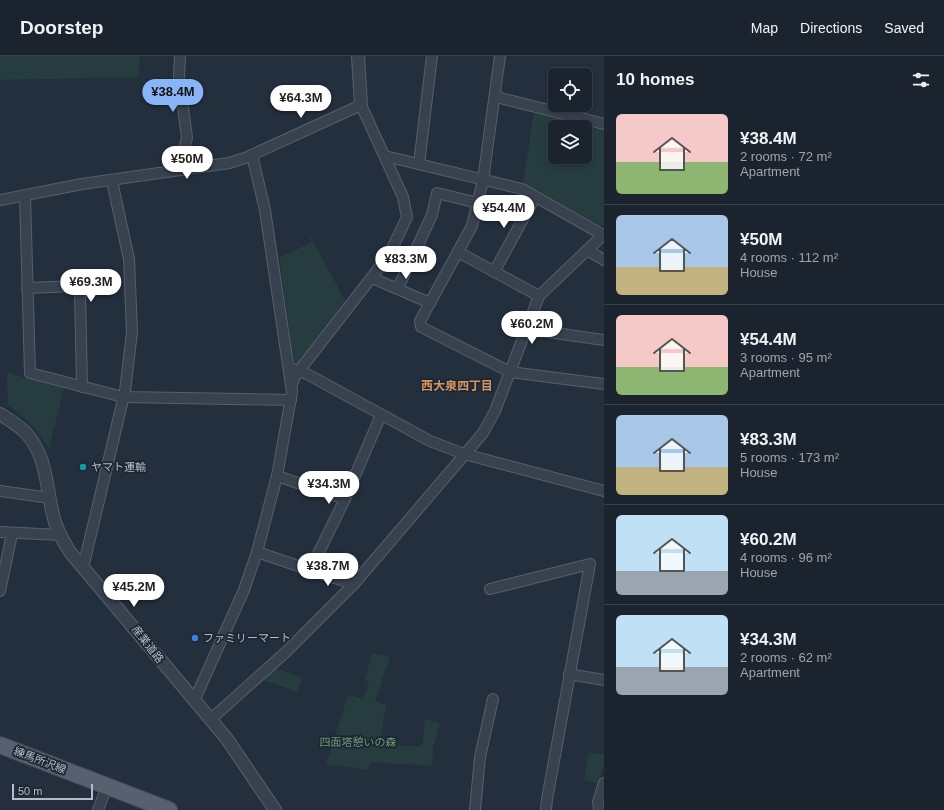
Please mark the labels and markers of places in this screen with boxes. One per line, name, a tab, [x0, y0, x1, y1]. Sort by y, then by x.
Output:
pin: ¥38.4M	[140, 79, 206, 113]
pin: ¥64.3M	[268, 85, 334, 119]
pin: ¥50M	[163, 146, 211, 180]
pin: ¥54.4M	[471, 195, 537, 229]
pin: ¥83.3M	[373, 246, 439, 280]
pin: ¥69.3M	[58, 269, 124, 303]
pin: ¥60.2M	[499, 311, 565, 345]
place label: ヤマト運輸	[91, 461, 146, 473]
marker: ヤマト運輸	[78, 462, 88, 472]
pin: ¥34.3M	[296, 471, 362, 505]
pin: ¥38.7M	[295, 553, 361, 587]
pin: ¥45.2M	[101, 574, 167, 608]
place label: ファミリーマート	[203, 632, 291, 644]
marker: ファミリーマート	[190, 633, 200, 643]

